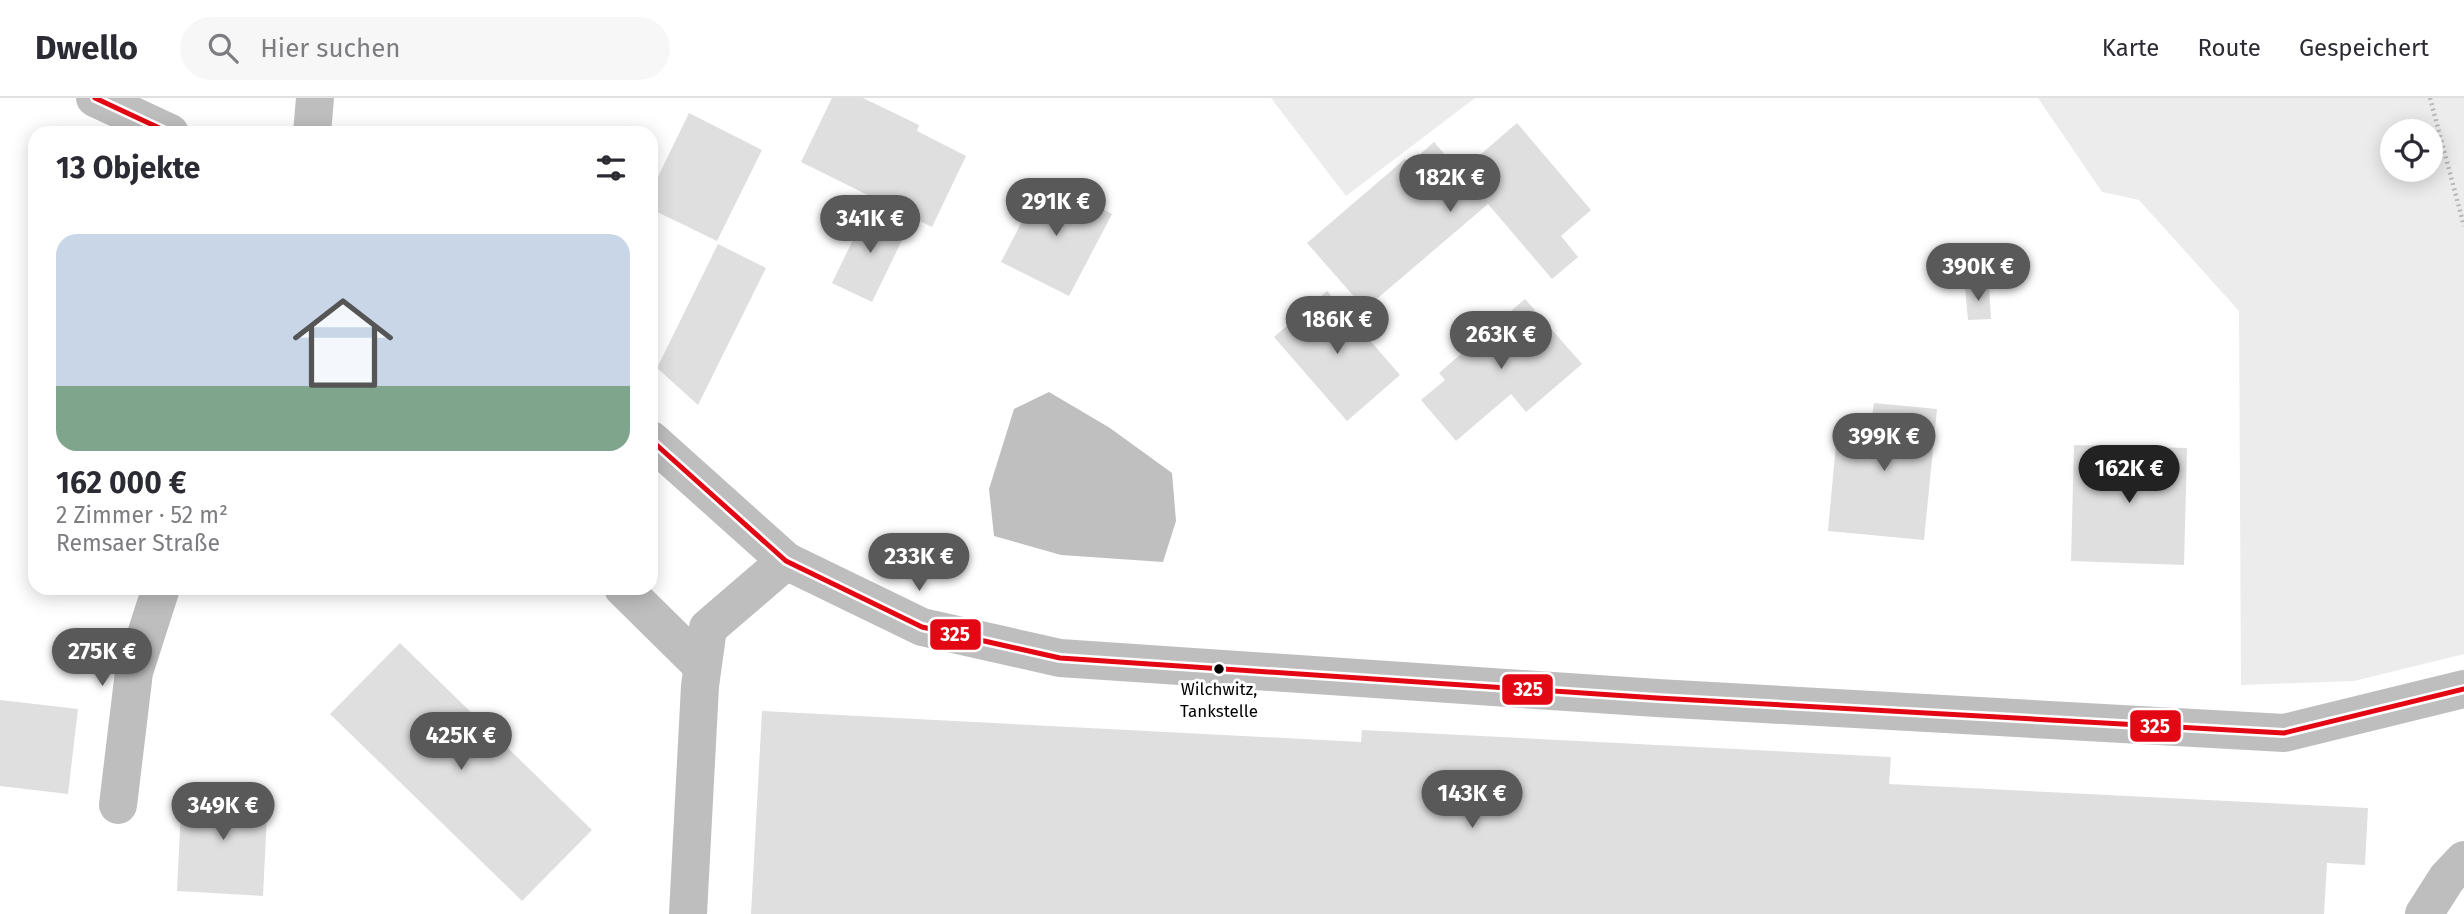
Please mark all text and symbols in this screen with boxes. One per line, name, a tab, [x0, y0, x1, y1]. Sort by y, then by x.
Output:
search box	[180, 17, 670, 80]
text: Dwello	[35, 28, 138, 68]
icon: search	[204, 29, 242, 67]
text: Hier suchen	[260, 33, 401, 64]
text: Karte	[2102, 34, 2159, 62]
text: Route	[2197, 34, 2261, 62]
text: Gespeichert	[2299, 34, 2429, 62]
map controls	[2380, 119, 2443, 182]
button: locate	[2380, 119, 2443, 182]
icon: filters	[592, 149, 630, 187]
text: 13 Objekte	[56, 150, 200, 186]
pin: 182K €	[1393, 155, 1507, 214]
text: 182K €	[1415, 163, 1485, 191]
pin: 291K €	[999, 178, 1113, 238]
text: 291K €	[1022, 187, 1090, 215]
pin: 341K €	[813, 195, 927, 255]
text: 341K €	[836, 204, 904, 232]
pin: 390K €	[1921, 244, 2035, 303]
text: 390K €	[1942, 252, 2014, 280]
icon: home	[280, 280, 406, 406]
pin: 186K €	[1280, 296, 1394, 356]
text: 186K €	[1302, 305, 1372, 333]
pin: 263K €	[1444, 312, 1558, 371]
text: 263K €	[1466, 320, 1536, 348]
pin: 399K €	[1827, 414, 1941, 473]
text: 399K €	[1848, 422, 1920, 450]
pin: 162K €	[2072, 446, 2186, 505]
text: 162K €	[2095, 454, 2163, 482]
text: 162 000 €	[56, 465, 187, 501]
text: 2 Zimmer · 52 m²	[56, 501, 228, 529]
text: Remsaer Straße	[56, 529, 220, 557]
pin: 233K €	[862, 533, 976, 593]
text: 233K €	[884, 542, 954, 570]
line badge: 325	[929, 618, 982, 651]
text: 325	[939, 623, 970, 646]
pin: 275K €	[45, 628, 159, 688]
text: 275K €	[68, 637, 136, 665]
marker: Wilchwitz, Tankstelle	[1212, 662, 1226, 676]
line badge: 325	[1501, 673, 1554, 706]
text: 325	[1512, 678, 1543, 701]
place label: Wilchwitz, Tankstelle	[1180, 679, 1258, 722]
line badge: 325	[2129, 709, 2182, 743]
pin: 425K €	[404, 712, 518, 772]
text: 325	[2139, 715, 2170, 738]
text: 425K €	[426, 721, 496, 749]
pin: 143K €	[1415, 770, 1529, 830]
text: 143K €	[1438, 779, 1506, 807]
pin: 349K €	[166, 782, 280, 842]
text: 349K €	[188, 791, 258, 819]

